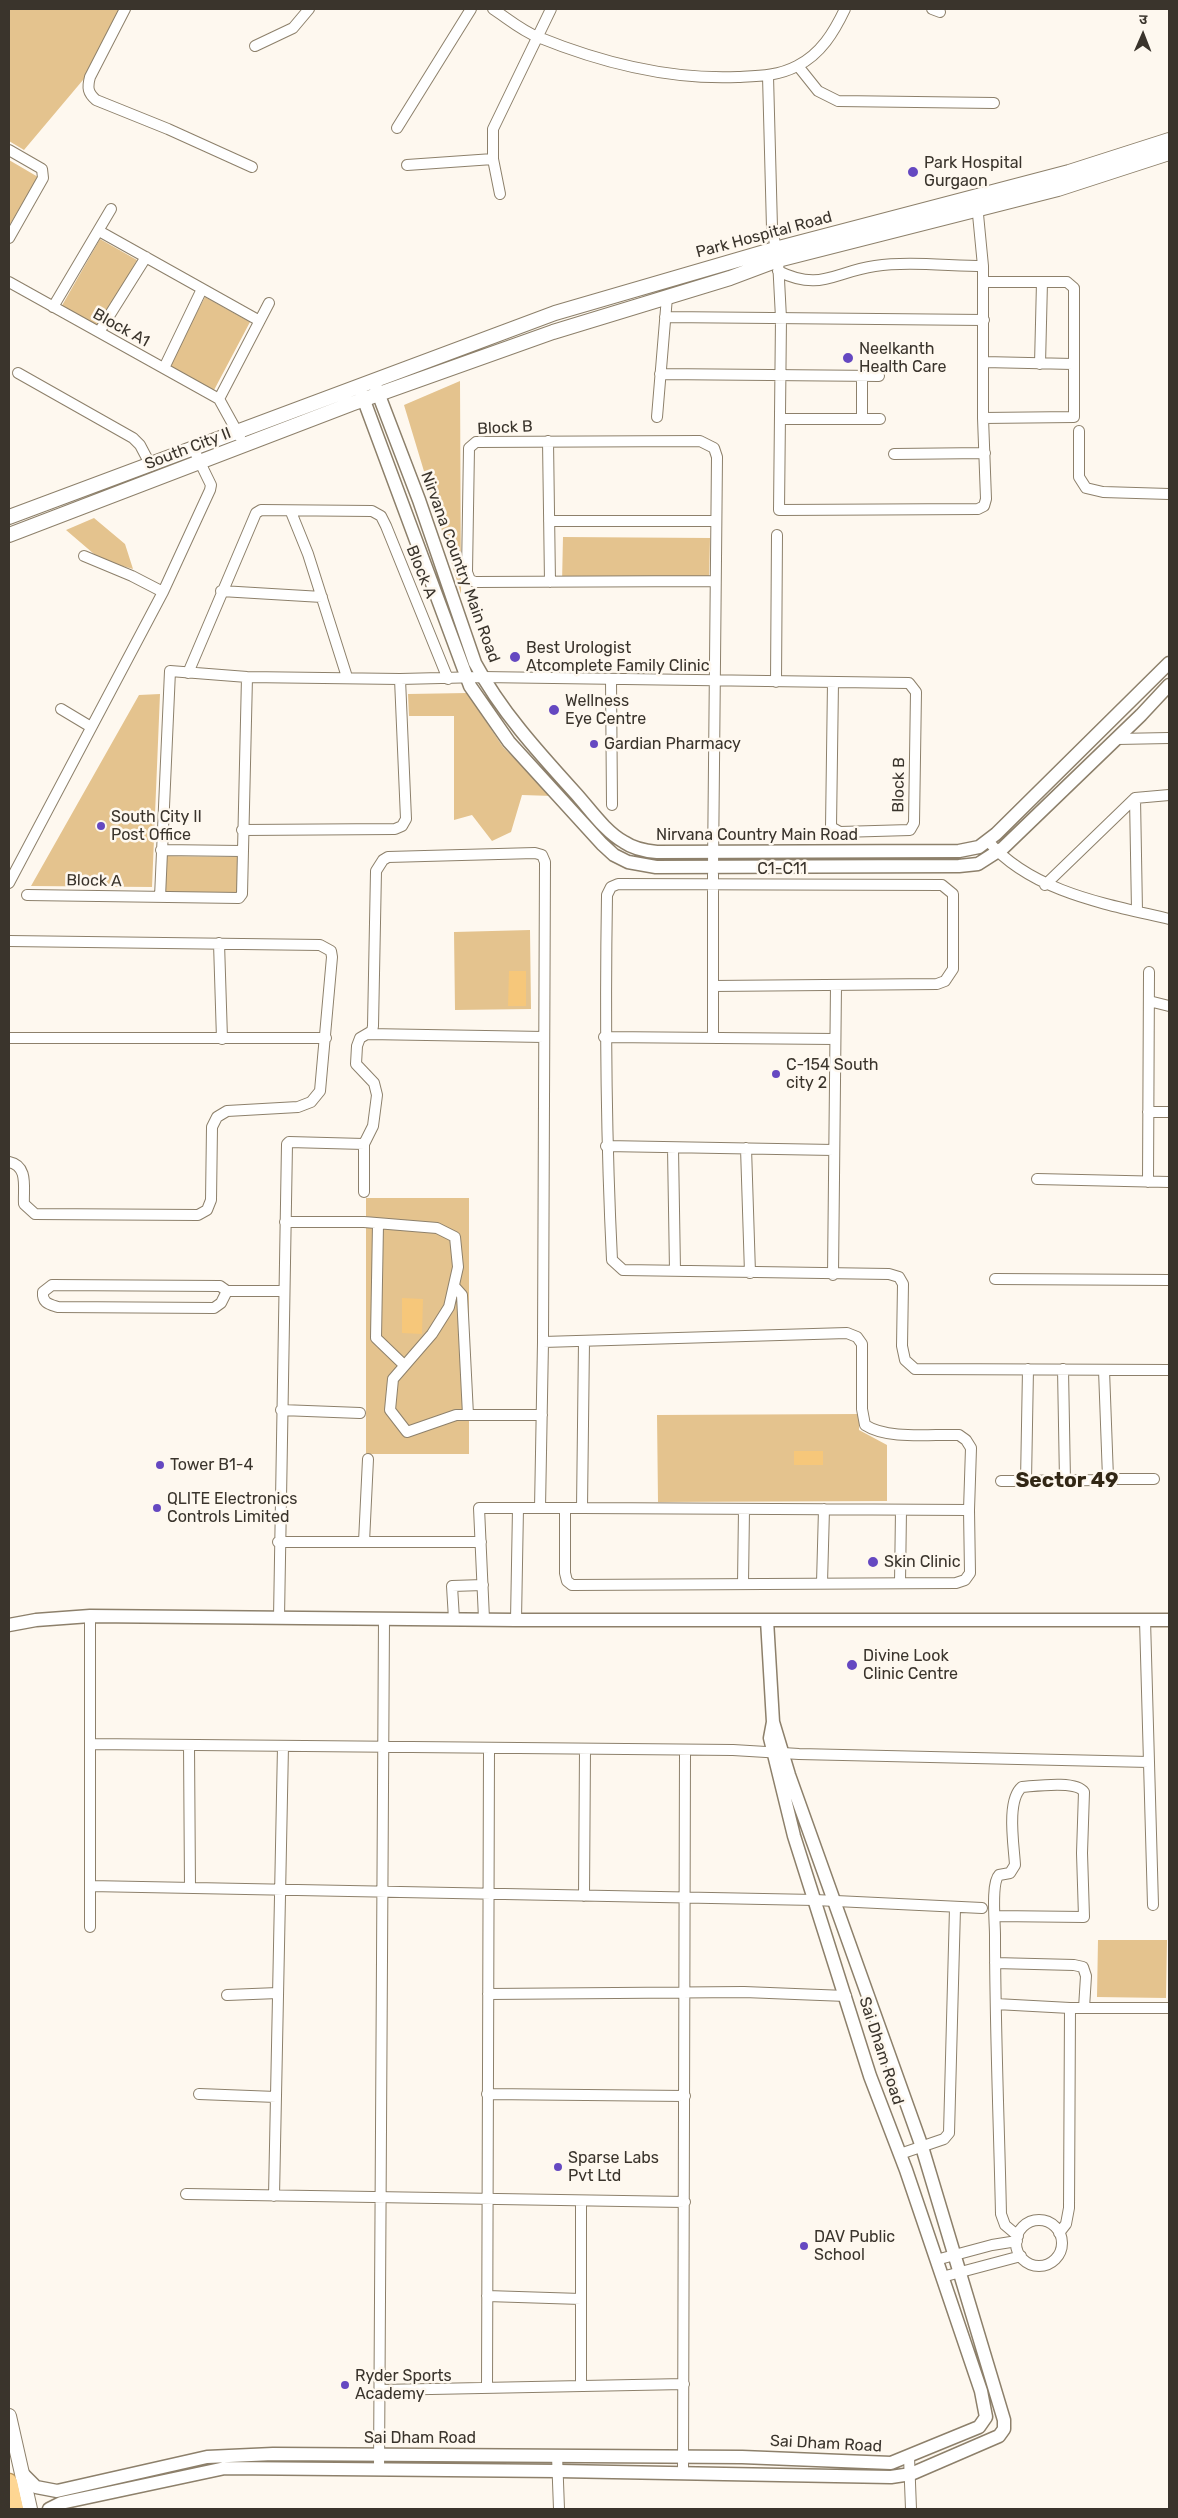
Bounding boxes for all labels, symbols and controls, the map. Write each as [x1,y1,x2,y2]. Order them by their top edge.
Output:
north arrow [1118,10,1168,60]
text: उ [1139,11,1148,28]
place label: Park Hospital Gurgaon [924,153,1022,191]
marker: Park Hospital Gurgaon [906,165,920,179]
street label: Park Hospital Road [694,208,834,262]
street label: Block A1 [89,305,153,351]
place label: Neelkanth Health Care [859,339,946,377]
marker: Neelkanth Health Care [841,351,855,365]
street label: Block B [477,417,533,439]
street label: South City II [142,424,234,474]
street label: Nirvana Country Main Road [416,469,504,665]
street label: Block A [402,543,440,601]
place label: Best Urologist Atcomplete Family Clinic [526,638,710,676]
marker: Best Urologist Atcomplete Family Clinic [508,650,522,664]
place label: Wellness Eye Centre [565,691,646,729]
marker: Wellness Eye Centre [547,703,561,717]
place label: Gardian Pharmacy [604,734,741,754]
marker: Gardian Pharmacy [588,738,600,750]
street label: Block B [889,757,909,813]
place label: South City II Post Office [111,807,202,845]
marker: South City II Post Office [95,820,107,832]
street label: Nirvana Country Main Road [656,825,858,845]
street label: C1-C11 [757,859,807,879]
street label: Block A [66,871,122,891]
place label: C-154 South city 2 [786,1055,879,1093]
marker: C-154 South city 2 [770,1068,782,1080]
place label: Tower B1-4 [170,1455,253,1475]
marker: Tower B1-4 [154,1459,166,1471]
district label: Sector 49 [1015,1468,1119,1494]
place label: QLITE Electronics Controls Limited [167,1489,297,1527]
marker: QLITE Electronics Controls Limited [151,1502,163,1514]
place label: Skin Clinic [884,1552,961,1572]
marker: Skin Clinic [866,1555,880,1569]
place label: Divine Look Clinic Centre [863,1646,958,1684]
marker: Divine Look Clinic Centre [845,1658,859,1672]
street label: Sai Dham Road [855,1995,907,2107]
place label: Sparse Labs Pvt Ltd [568,2148,659,2186]
marker: Sparse Labs Pvt Ltd [552,2161,564,2173]
place label: DAV Public School [814,2227,895,2265]
marker: DAV Public School [798,2240,810,2252]
place label: Ryder Sports Academy [355,2366,452,2404]
marker: Ryder Sports Academy [339,2379,351,2391]
street label: Sai Dham Road [364,2428,476,2448]
street label: Sai Dham Road [769,2431,883,2457]

